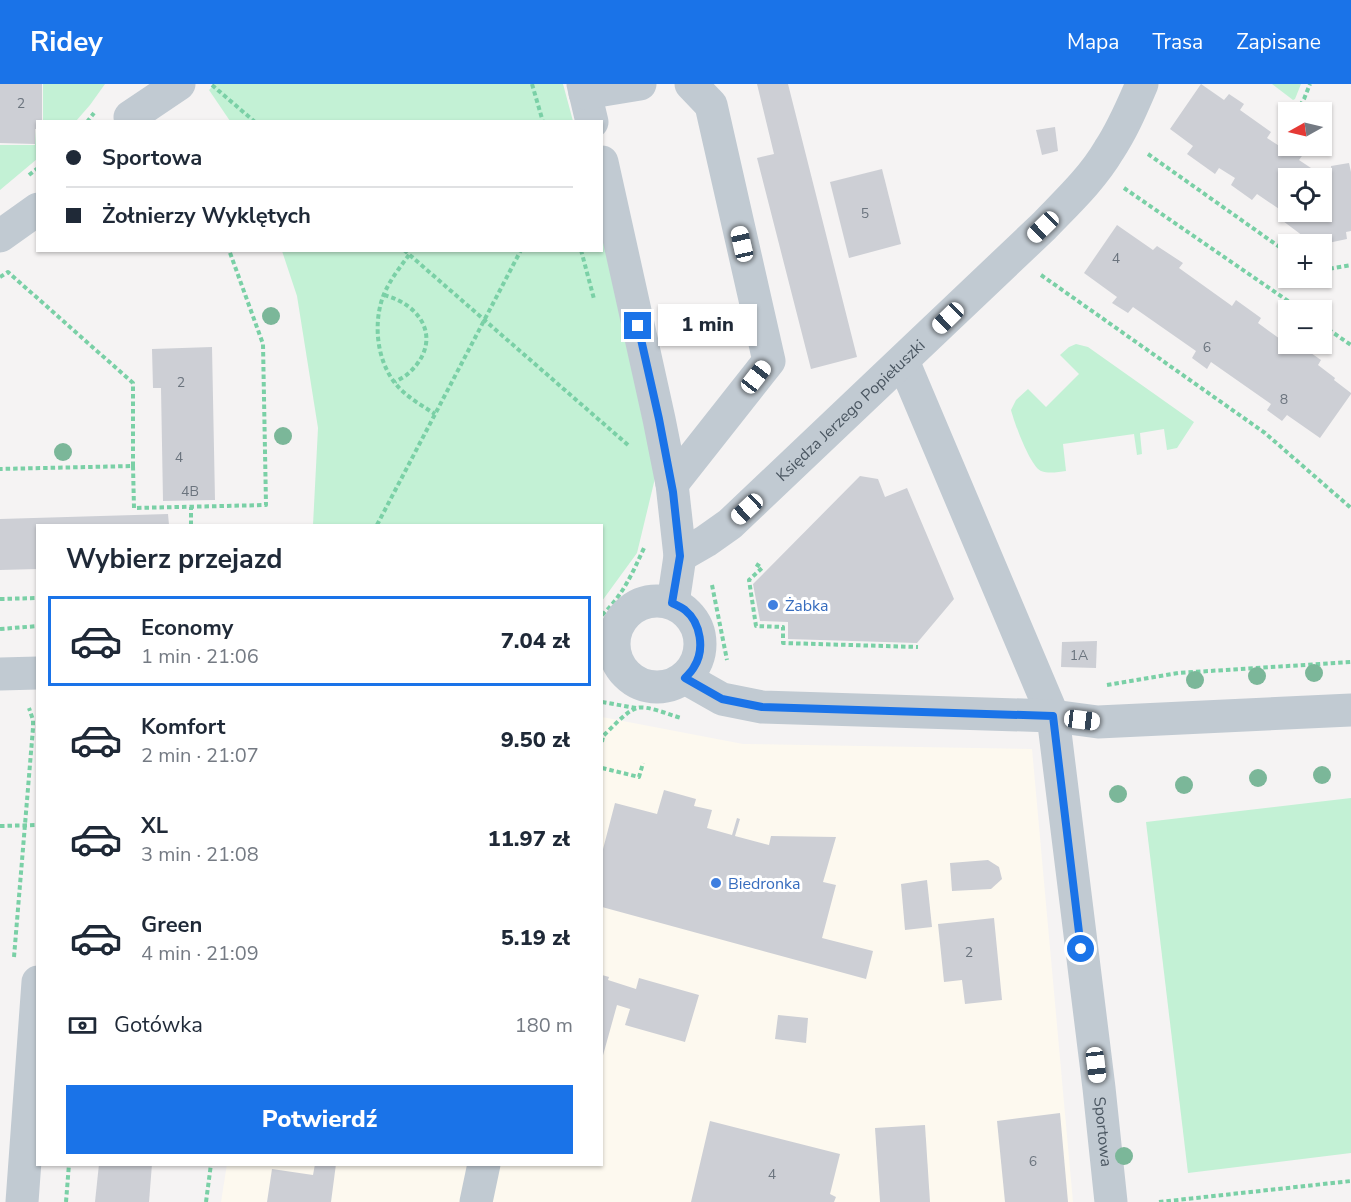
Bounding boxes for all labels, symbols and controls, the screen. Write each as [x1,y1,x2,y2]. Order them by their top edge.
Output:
text: Ridey [30,23,103,61]
text: Mapa [1067,28,1119,56]
text: Trasa [1152,28,1203,56]
text: Zapisane [1236,28,1321,56]
house number: 2 [17,94,25,113]
north arrow [1278,102,1332,156]
map controls [1278,102,1332,354]
text: Sportowa [102,143,202,173]
button: locate [1278,168,1332,222]
text: Żołnierzy Wyklętych [102,201,311,231]
house number: 5 [861,204,869,223]
car [1024,208,1062,246]
car [729,224,755,264]
button: + [1278,234,1332,288]
house number: 4 [1112,249,1120,268]
car [929,299,967,337]
button: − [1278,300,1332,354]
callout: 1 min [659,305,758,347]
text: 1 min [681,311,734,338]
route end [624,312,651,339]
street label: Księdza Jerzego Popiełuszki [772,335,930,487]
house number: 6 [1203,338,1211,357]
car [738,357,774,397]
house number: 2 [177,373,185,392]
house number: 8 [1280,390,1288,409]
house number: 4 [175,448,183,467]
house number: 4B [181,482,199,501]
car [728,490,766,528]
text: Wybierz przejazd [66,541,283,578]
place label: Żabka [785,595,828,617]
marker: Żabka [766,598,780,612]
text: Economy [141,613,233,643]
icon: car [69,614,123,668]
text: 7.04 zł [501,626,570,656]
text: 1 min · 21:06 [141,643,259,670]
house number: 1A [1070,646,1088,665]
car [1063,709,1101,731]
text: Komfort [141,712,225,742]
icon: car [69,713,123,767]
text: 9.50 zł [501,725,570,755]
text: 2 min · 21:07 [141,742,259,769]
text: XL [141,811,168,841]
icon: car [69,812,123,866]
text: 11.97 zł [487,824,570,854]
text: 3 min · 21:08 [141,841,259,868]
place label: Biedronka [728,873,800,895]
marker: Biedronka [709,876,723,890]
text: Green [141,910,202,940]
icon: car [69,911,123,965]
text: 5.19 zł [501,923,570,953]
route start [1067,935,1094,962]
text: 4 min · 21:09 [141,940,259,967]
house number: 2 [965,943,973,962]
icon: cash [66,1009,99,1042]
text: Gotówka [114,1010,203,1040]
text: 180 m [515,1012,573,1039]
car [1085,1046,1107,1084]
button: Potwierdź [66,1085,573,1154]
street label: Sportowa [1088,1096,1117,1168]
house number: 6 [1029,1152,1037,1171]
house number: 4 [768,1165,776,1184]

